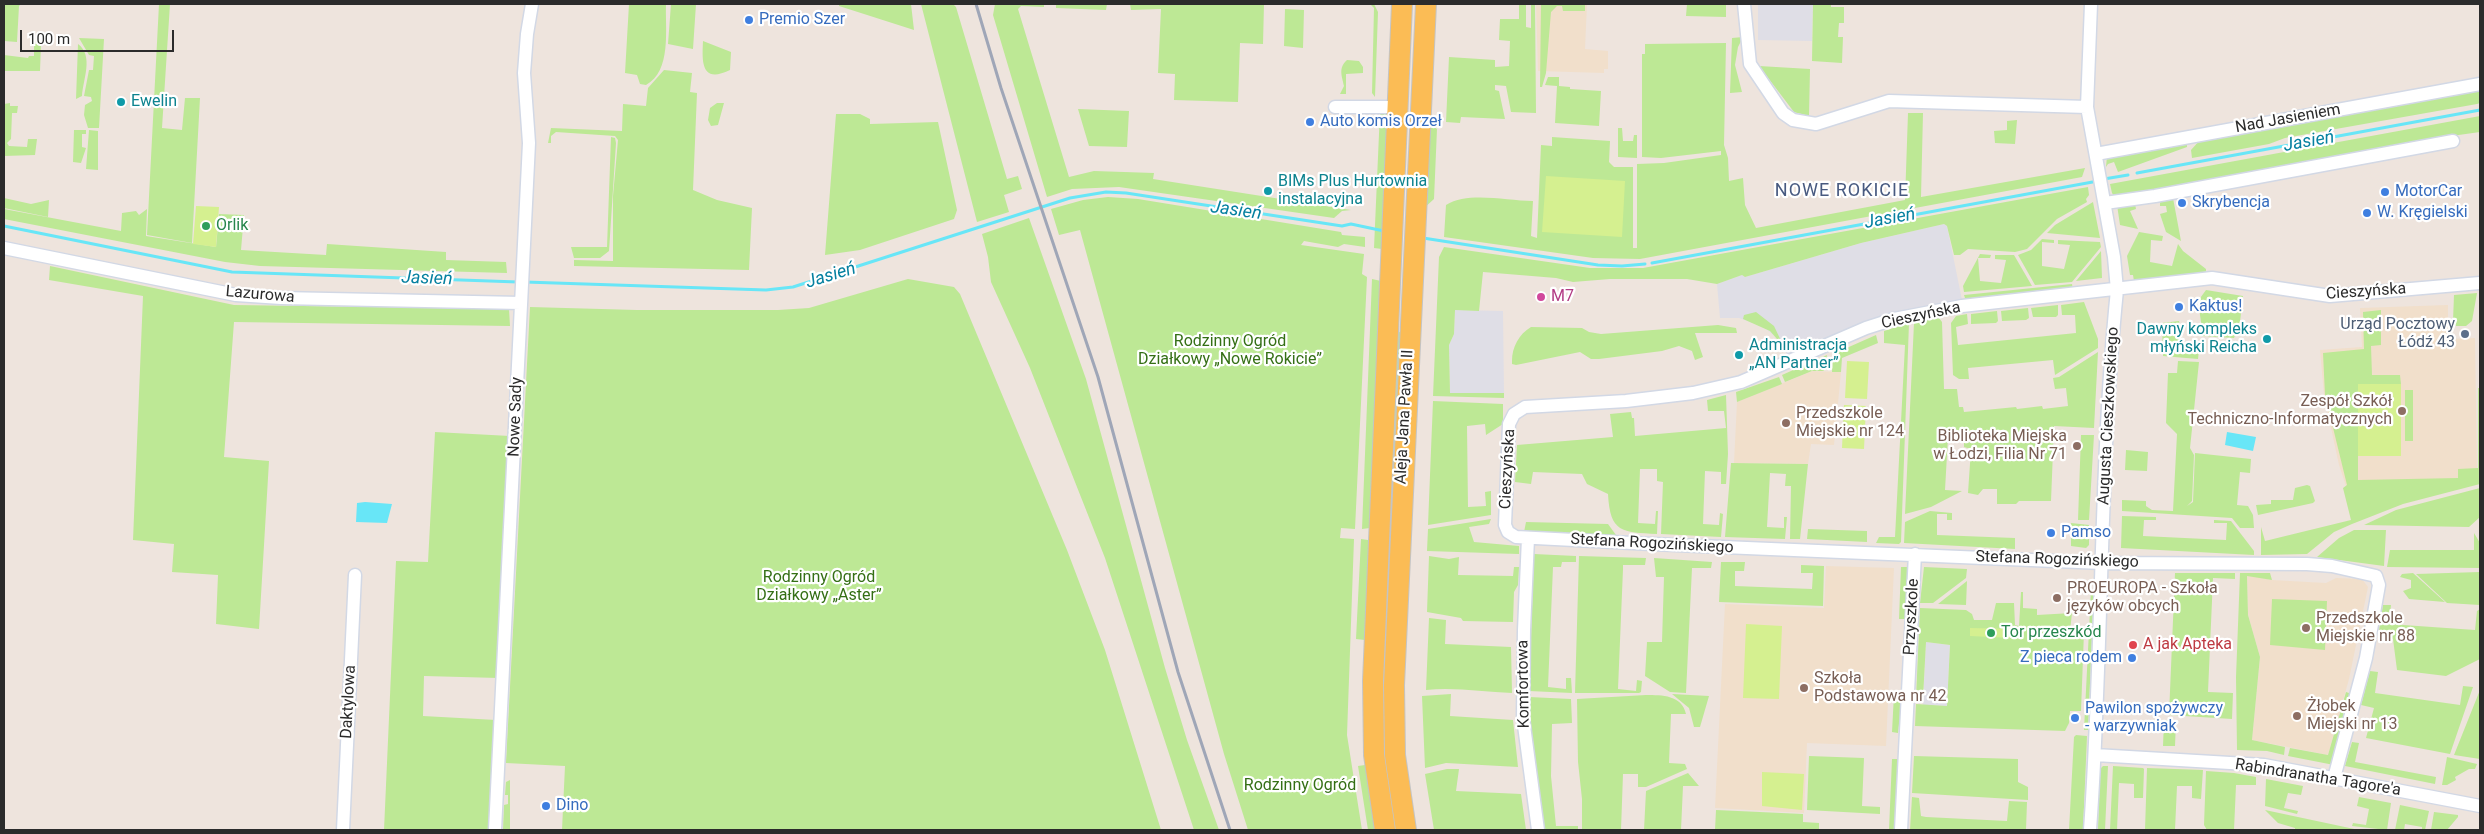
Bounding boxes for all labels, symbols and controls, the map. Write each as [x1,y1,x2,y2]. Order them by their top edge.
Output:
place label: Premio Szer [759,10,845,30]
marker: Premio Szer [743,14,755,26]
scale bar [22,20,176,52]
text: 100 m [28,30,70,48]
place label: Ewelin [131,92,177,112]
marker: Ewelin [115,96,127,108]
street label: Nad Jasieniem [2234,100,2342,138]
place label: Auto komis Orzeł [1320,112,1442,132]
marker: Auto komis Orzeł [1304,116,1316,128]
water label: Jasień [2282,127,2336,157]
place label: BIMs Plus Hurtownia instalacyjna [1278,172,1427,210]
district label: NOWE ROKICIE [1773,180,1911,202]
place label: MotorCar [2395,182,2462,202]
marker: BIMs Plus Hurtownia instalacyjna [1262,185,1274,197]
marker: MotorCar [2379,186,2391,198]
place label: Skrybencja [2192,193,2270,213]
water label: Jasień [1209,197,1263,225]
marker: Skrybencja [2176,197,2188,209]
place label: W. Kręgielski [2377,203,2468,223]
water label: Jasień [1863,204,1917,234]
marker: W. Kręgielski [2361,207,2373,219]
place label: Orlik [216,216,248,236]
marker: Orlik [200,220,212,232]
water label: Jasień [803,258,859,294]
water label: Jasień [401,267,453,291]
street label: Cieszyńska [2325,280,2407,304]
street label: Lazurowa [225,282,295,308]
place label: M7 [1551,287,1574,307]
marker: M7 [1535,291,1547,303]
place label: Kaktus! [2189,297,2242,317]
street label: Cieszyńska [1880,298,1962,334]
marker: Kaktus! [2173,301,2185,313]
place label: Urząd Pocztowy Łódź 43 [2340,315,2455,353]
place label: Dawny kompleks młyński Reicha [2136,320,2257,358]
street label: Augusta Cieszkowskiego [2095,327,2123,505]
marker: Urząd Pocztowy Łódź 43 [2459,328,2471,340]
park label: Rodzinny Ogród Działkowy „Nowe Rokicie” [1138,332,1322,370]
marker: Dawny kompleks młyński Reicha [2261,333,2273,345]
place label: Administracja „AN Partner” [1749,336,1847,374]
street label: Aleja Jana Pawła II [1392,349,1418,485]
marker: Administracja „AN Partner” [1733,349,1745,361]
street label: Nowe Sady [505,377,527,457]
place label: Zespół Szkół Techniczno-Informatycznych [2188,392,2392,430]
place label: Przedszkole Miejskie nr 124 [1796,404,1904,442]
marker: Zespół Szkół Techniczno-Informatycznych [2396,405,2408,417]
marker: Przedszkole Miejskie nr 124 [1780,417,1792,429]
place label: Biblioteka Miejska w Łodzi, Filia Nr 71 [1933,427,2067,465]
street label: Cieszyńska [1496,428,1520,510]
marker: Biblioteka Miejska w Łodzi, Filia Nr 71 [2071,440,2083,452]
place label: Pamso [2061,523,2111,543]
marker: Pamso [2045,527,2057,539]
street label: Stefana Rogozińskiego [1570,530,1734,558]
street label: Stefana Rogozińskiego [1975,548,2139,572]
park label: Rodzinny Ogród Działkowy „Aster” [756,568,882,606]
street label: Przyszkole [1900,578,1924,656]
place label: PROEUROPA - Szkoła języków obcych [2067,579,2218,617]
marker: PROEUROPA - Szkoła języków obcych [2051,592,2063,604]
place label: Przedszkole Miejskie nr 88 [2316,609,2415,647]
marker: Przedszkole Miejskie nr 88 [2300,622,2312,634]
place label: Tor przeszkód [2001,623,2101,643]
marker: Tor przeszkód [1985,627,1997,639]
place label: A jak Apteka [2143,635,2232,655]
marker: A jak Apteka [2127,639,2139,651]
street label: Komfortowa [1514,640,1534,728]
place label: Z pieca rodem [2020,648,2122,668]
marker: Z pieca rodem [2126,652,2138,664]
street label: Daktylowa [337,665,361,739]
place label: Szkoła Podstawowa nr 42 [1814,669,1946,707]
marker: Szkoła Podstawowa nr 42 [1798,682,1810,694]
place label: Żłobek Miejski nr 13 [2307,697,2398,735]
place label: Pawilon spożywczy - warzywniak [2085,699,2223,737]
marker: Żłobek Miejski nr 13 [2291,710,2303,722]
marker: Pawilon spożywczy - warzywniak [2069,712,2081,724]
street label: Rabindranatha Tagore'a [2234,755,2402,801]
park label: Rodzinny Ogród [1244,776,1356,796]
place label: Dino [556,796,588,816]
marker: Dino [540,800,552,812]

